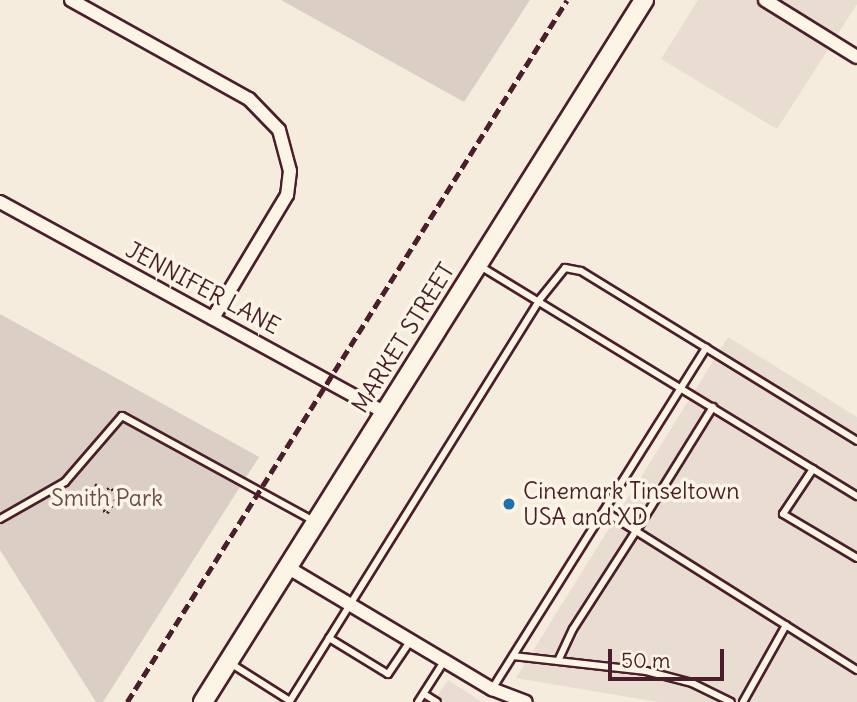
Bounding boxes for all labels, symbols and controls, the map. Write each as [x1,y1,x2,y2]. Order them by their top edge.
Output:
street label: JENNIFER LANE [121,236,285,340]
street label: MARKET STREET [346,258,460,418]
place label: Cinemark Tinseltown USA and XD [523,477,739,531]
park label: Smith Park [51,484,163,512]
marker: Cinemark Tinseltown USA and XD [501,496,517,512]
scale bar [612,636,728,680]
text: 50 m [621,647,670,674]

